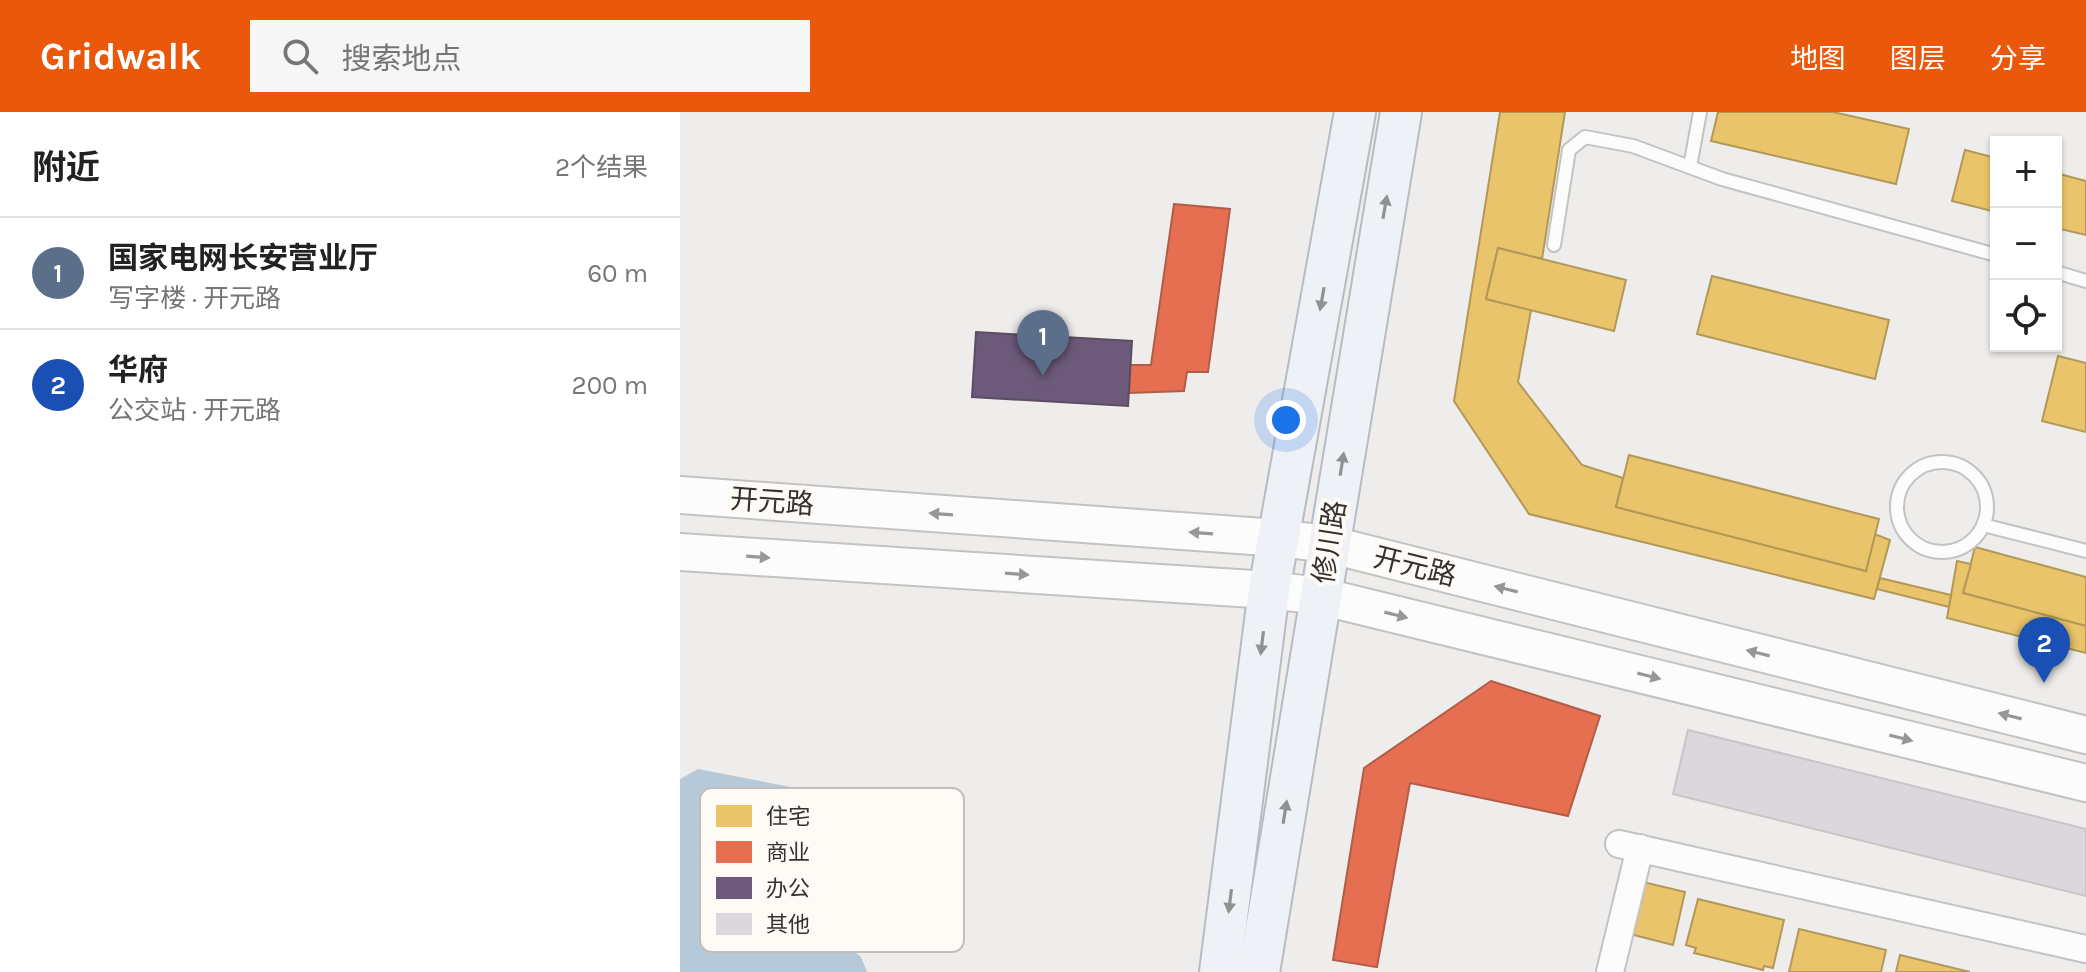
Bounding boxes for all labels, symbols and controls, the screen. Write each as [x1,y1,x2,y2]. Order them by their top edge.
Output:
search box [250,20,810,92]
text: Gridwalk [40,34,202,79]
icon: search [278,34,322,78]
text: 搜索地点 [342,41,462,77]
text: 地图 [1790,42,1846,75]
text: 图层 [1890,42,1946,75]
text: 分享 [1990,42,2046,75]
map controls [1990,136,2062,352]
button: + [1990,136,2062,208]
text: 附近 [32,148,100,188]
text: 2个结果 [555,152,648,183]
one-way arrow [1379,195,1392,220]
button: − [1990,208,2062,280]
text: 国家电网长安营业厅 [108,240,378,276]
text: 1 [53,258,63,289]
text: 60 m [587,258,648,289]
button: locate [1990,280,2062,352]
text: 写字楼 · 开元路 [108,283,281,314]
one-way arrow [1315,287,1327,312]
pin: 1 [1017,310,1069,376]
text: 华府 [108,352,168,388]
text: 2 [50,370,66,401]
text: 200 m [572,370,648,401]
text: 公交站 · 开元路 [108,395,281,426]
your location [1266,400,1306,440]
one-way arrow [1336,451,1349,476]
street label: 开元路 [729,482,815,521]
street label: 修川路 [1307,498,1352,586]
one-way arrow [928,507,953,520]
one-way arrow [1188,526,1213,539]
street label: 开元路 [1370,540,1460,593]
one-way arrow [746,551,771,564]
one-way arrow [1005,568,1030,581]
one-way arrow [1493,583,1518,595]
one-way arrow [1384,609,1409,621]
pin: 2 [2018,617,2070,683]
one-way arrow [1256,631,1269,656]
one-way arrow [1746,646,1771,658]
one-way arrow [1636,671,1661,683]
one-way arrow [1998,710,2023,722]
one-way arrow [1889,732,1914,745]
legend [700,788,964,952]
one-way arrow [1280,799,1292,824]
text: 住宅 [766,804,810,830]
text: 商业 [766,840,810,866]
text: 办公 [766,876,810,902]
one-way arrow [1223,889,1236,914]
text: 其他 [766,912,810,938]

